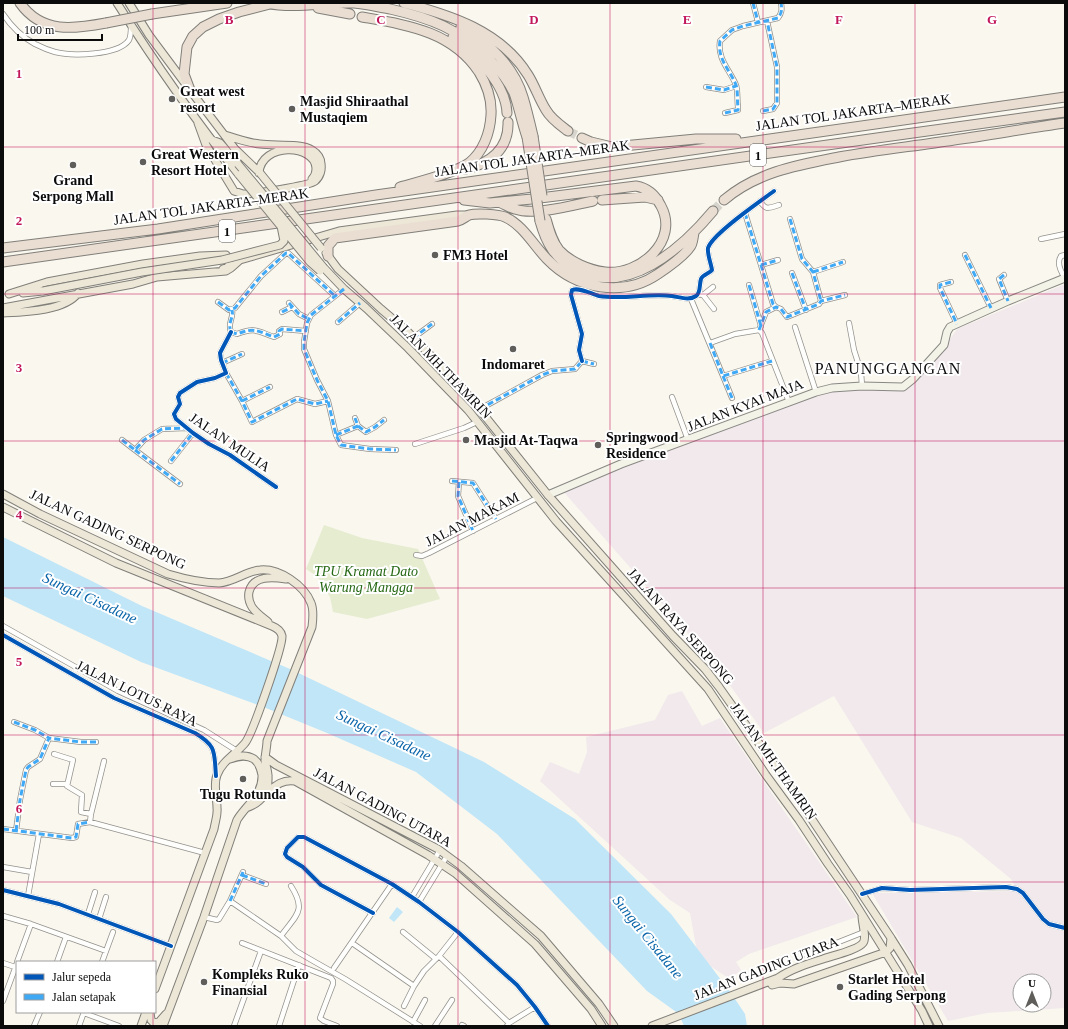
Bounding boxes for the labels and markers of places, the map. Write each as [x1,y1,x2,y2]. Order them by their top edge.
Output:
place label: Great west resort [180,84,245,115]
marker: Great west resort [167,94,177,104]
place label: Masjid Shiraathal Mustaqiem [300,94,409,125]
marker: Masjid Shiraathal Mustaqiem [287,104,297,114]
place label: Great Western Resort Hotel [151,147,239,178]
marker: Great Western Resort Hotel [138,157,148,167]
marker: Grand Serpong Mall [68,160,78,170]
place label: Grand Serpong Mall [32,173,114,204]
place label: FM3 Hotel [443,248,508,263]
marker: FM3 Hotel [430,250,440,260]
marker: Indomaret [508,344,518,354]
place label: Indomaret [481,357,545,372]
place label: Springwood Residence [606,430,679,461]
place label: Masjid At-Taqwa [474,433,578,448]
marker: Masjid At-Taqwa [461,435,471,445]
marker: Springwood Residence [593,440,603,450]
marker: Tugu Rotunda [238,774,248,784]
place label: Tugu Rotunda [200,787,286,802]
place label: Kompleks Ruko Finansial [212,967,309,998]
place label: Starlet Hotel Gading Serpong [848,972,946,1003]
marker: Kompleks Ruko Finansial [199,977,209,987]
marker: Starlet Hotel Gading Serpong [835,982,845,992]

